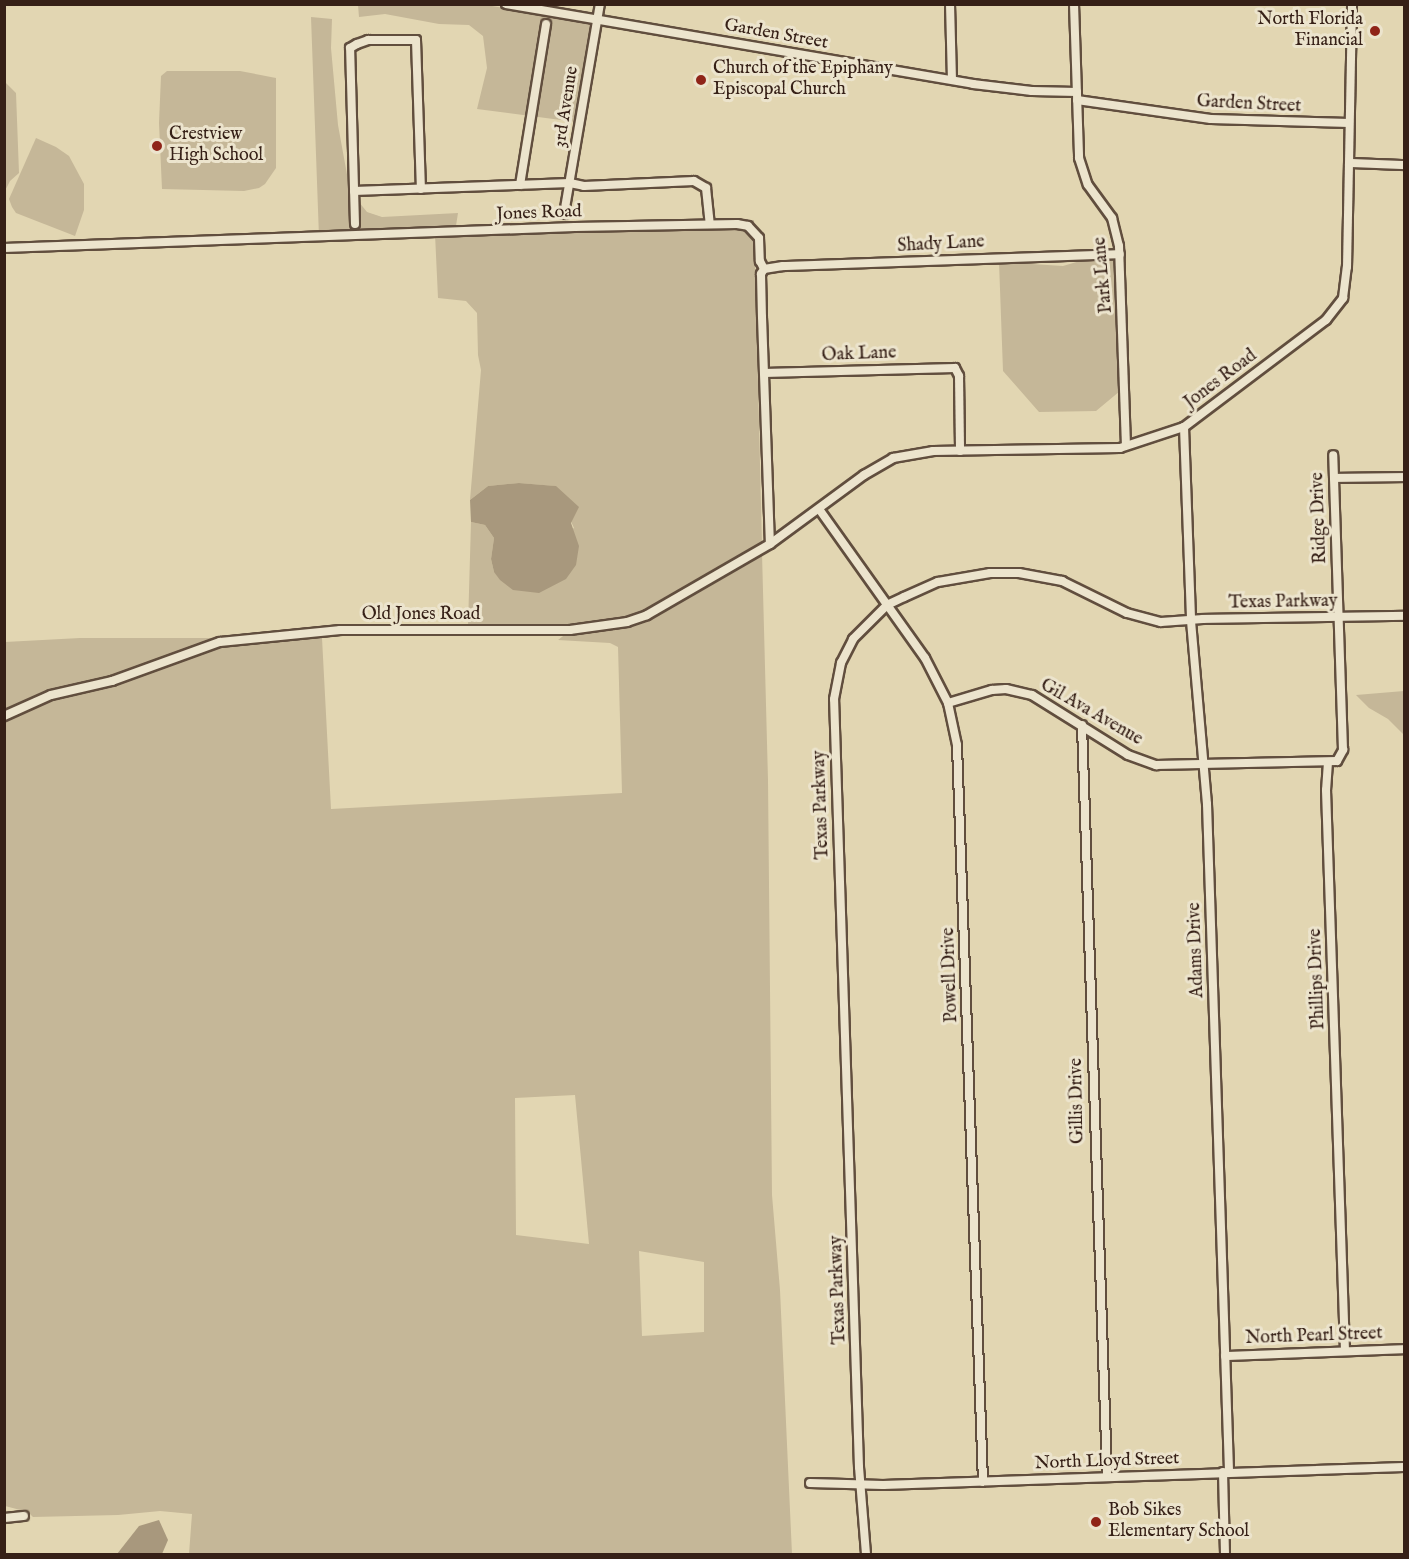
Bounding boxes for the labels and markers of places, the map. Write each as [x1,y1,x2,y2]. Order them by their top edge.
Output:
place label: North Florida Financial [1257,10,1363,52]
marker: North Florida Financial [1368,24,1382,38]
place label: Church of the Epiphany Episcopal Church [713,59,893,101]
marker: Church of the Epiphany Episcopal Church [694,73,708,87]
place label: Crestview High School [169,125,263,168]
marker: Crestview High School [150,139,164,153]
place label: Bob Sikes Elementary School [1108,1501,1249,1544]
marker: Bob Sikes Elementary School [1089,1515,1103,1529]

